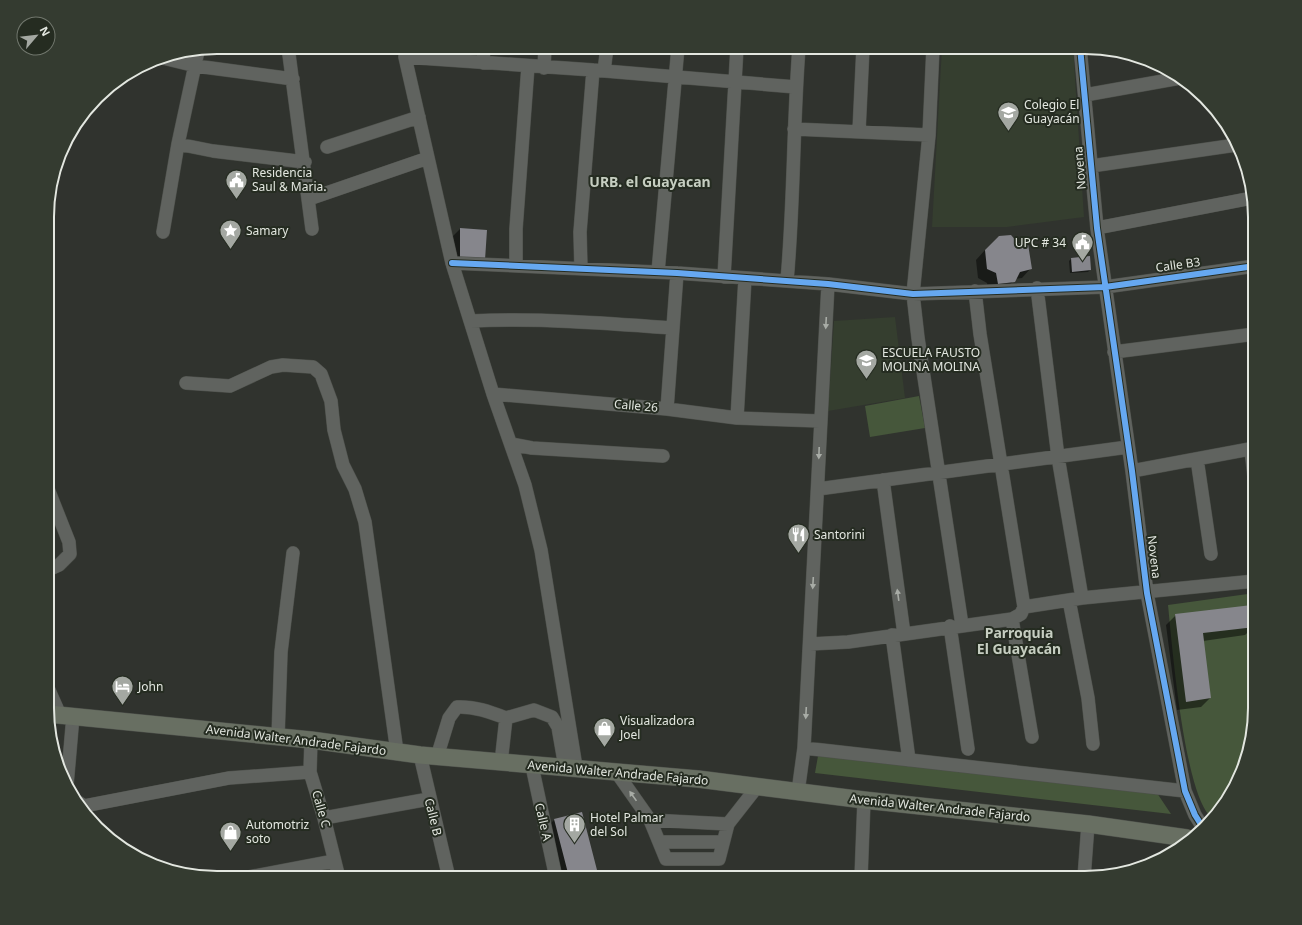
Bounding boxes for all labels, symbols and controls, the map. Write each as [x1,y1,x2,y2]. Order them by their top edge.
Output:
north arrow [16,16,56,56]
text: N [37,24,54,39]
place label: Colegio El Guayacán [1024,96,1080,127]
school or university icon: Colegio El Guayacán [995,99,1021,132]
street label: Novena [1069,146,1090,190]
place label: Residencia Saul & Maria. [252,164,326,195]
public building icon: Residencia Saul & Maria. [223,167,249,200]
district label: URB. el Guayacan [589,172,711,191]
place icon: Samary [218,218,244,251]
place label: Samary [246,222,289,239]
public building icon: UPC # 34 [1069,230,1095,263]
place label: UPC # 34 [1015,234,1066,251]
street label: Calle B3 [1154,253,1202,276]
one-way arrow [822,317,829,329]
place label: ESCUELA FAUSTO MOLINA MOLINA [882,344,980,375]
school or university icon: ESCUELA FAUSTO MOLINA MOLINA [853,347,879,380]
street label: Calle 26 [613,395,659,416]
one-way arrow [816,447,822,460]
restaurant icon: Santorini [785,522,811,555]
place label: Santorini [814,526,865,543]
street label: Novena [1143,534,1166,579]
one-way arrow [810,577,816,590]
one-way arrow [895,589,902,601]
district label: Parroquia El Guayacán [977,623,1061,658]
hotel icon: John [109,674,135,707]
place label: John [137,678,163,695]
one-way arrow [803,707,810,719]
place label: Visualizadora Joel [619,712,695,743]
shop icon: Visualizadora Joel [591,715,617,748]
street label: Avenida Walter Andrade Fajardo [205,720,387,759]
street label: Avenida Walter Andrade Fajardo [527,756,709,789]
street label: Calle C [308,788,335,830]
street label: Avenida Walter Andrade Fajardo [849,790,1031,825]
one-way arrow [629,791,637,802]
street label: Calle B [421,796,446,838]
street label: Calle A [531,801,556,843]
place label: Hotel Palmar del Sol [590,809,664,840]
building icon: Hotel Palmar del Sol [562,812,588,845]
place label: Automotriz soto [246,816,310,847]
shop icon: Automotriz soto [217,819,243,852]

